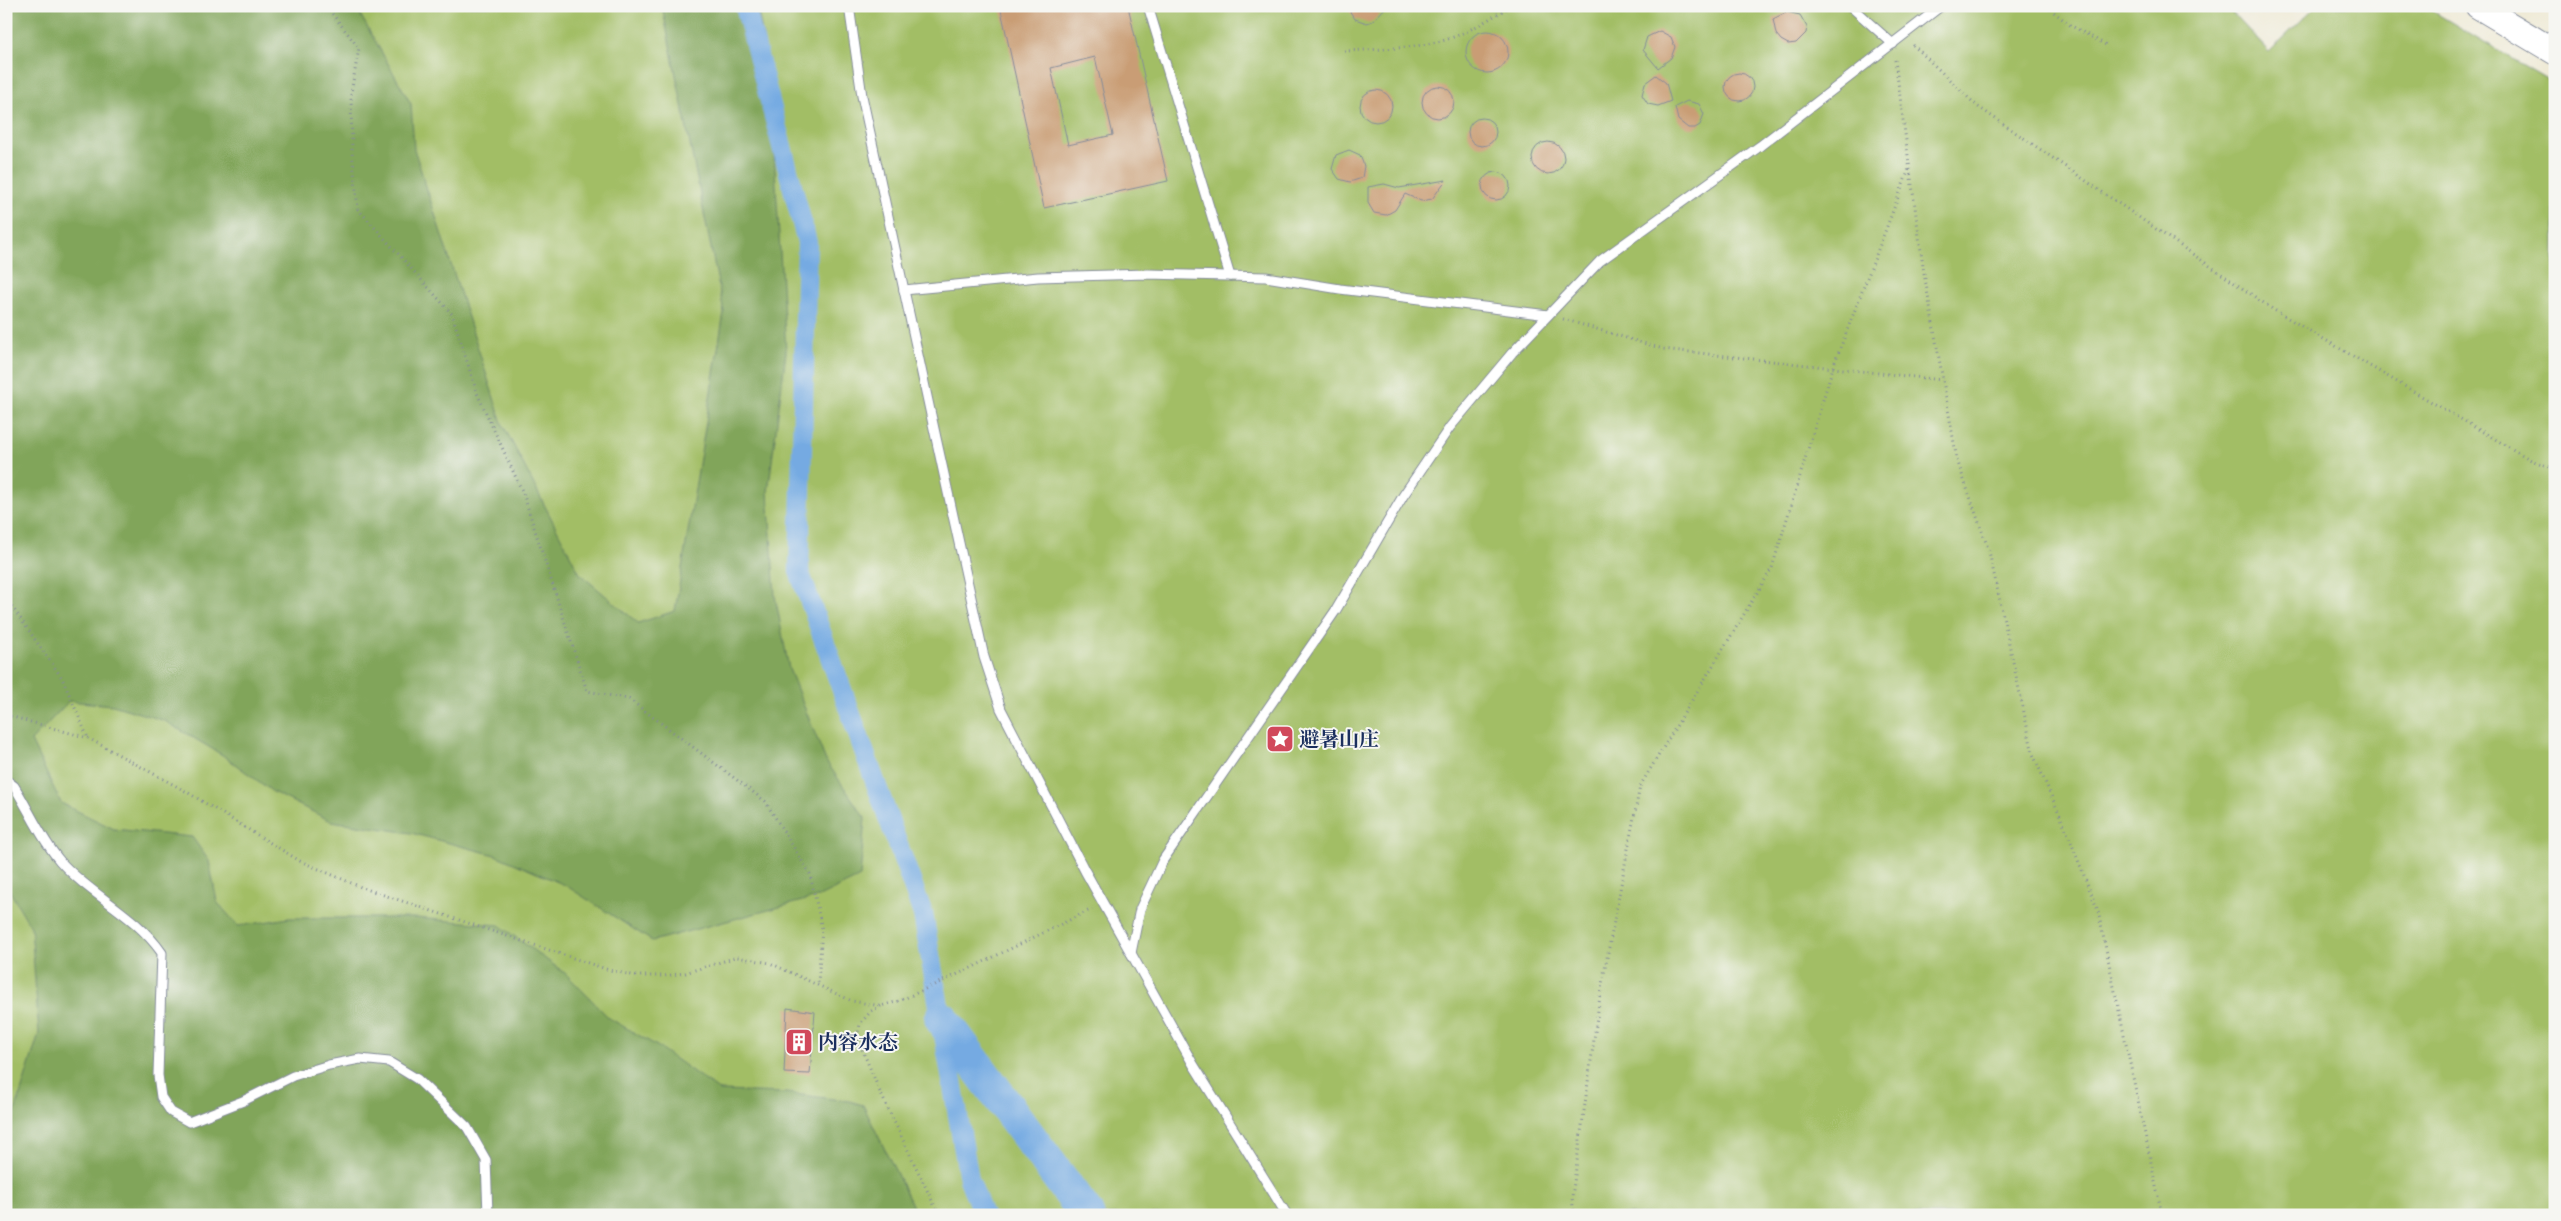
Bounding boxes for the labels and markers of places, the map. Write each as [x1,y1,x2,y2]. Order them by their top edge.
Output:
place icon: 避暑山庄 [1265,724,1295,754]
place label: 避暑山庄 [1299,724,1379,753]
building icon: 内容水态 [784,1027,814,1057]
place label: 内容水态 [818,1027,898,1056]

